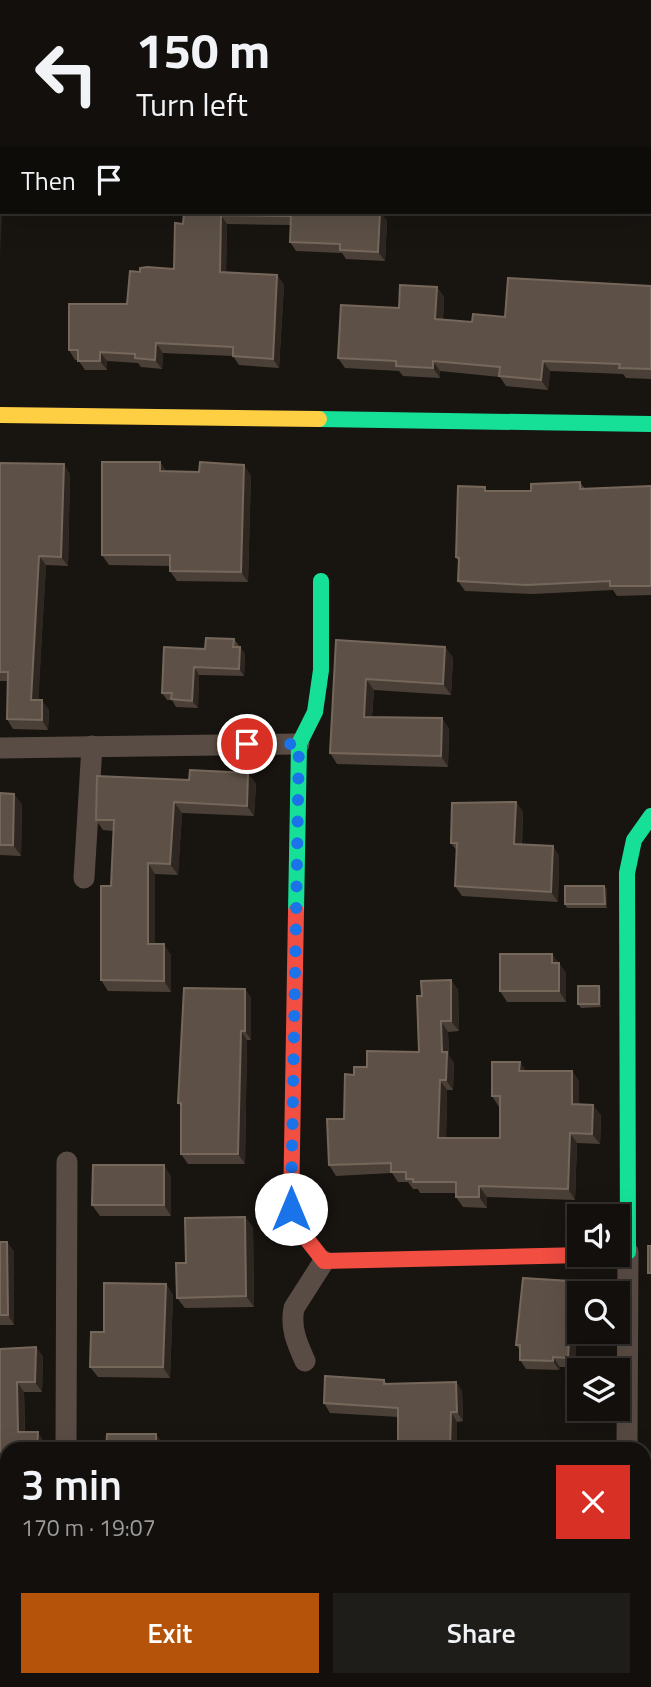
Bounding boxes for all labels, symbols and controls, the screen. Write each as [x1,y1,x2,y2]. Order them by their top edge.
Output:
text: 150 m [136,12,270,87]
icon: left [21,28,112,119]
text: Turn left [136,80,248,128]
text: Then [21,161,76,200]
icon: arrive [90,161,128,199]
pin [217,714,277,774]
icon: arrive [228,725,266,763]
position arrow [254,1172,328,1246]
map controls [567,1204,630,1421]
button: sound [567,1204,630,1267]
button: search [567,1281,630,1344]
button: layers [567,1358,630,1421]
text: 3 min [21,1452,122,1516]
button: close [556,1465,630,1539]
text: 170 m · 19:07 [21,1510,156,1545]
button: Exit [21,1593,319,1673]
button: Share [333,1593,630,1673]

